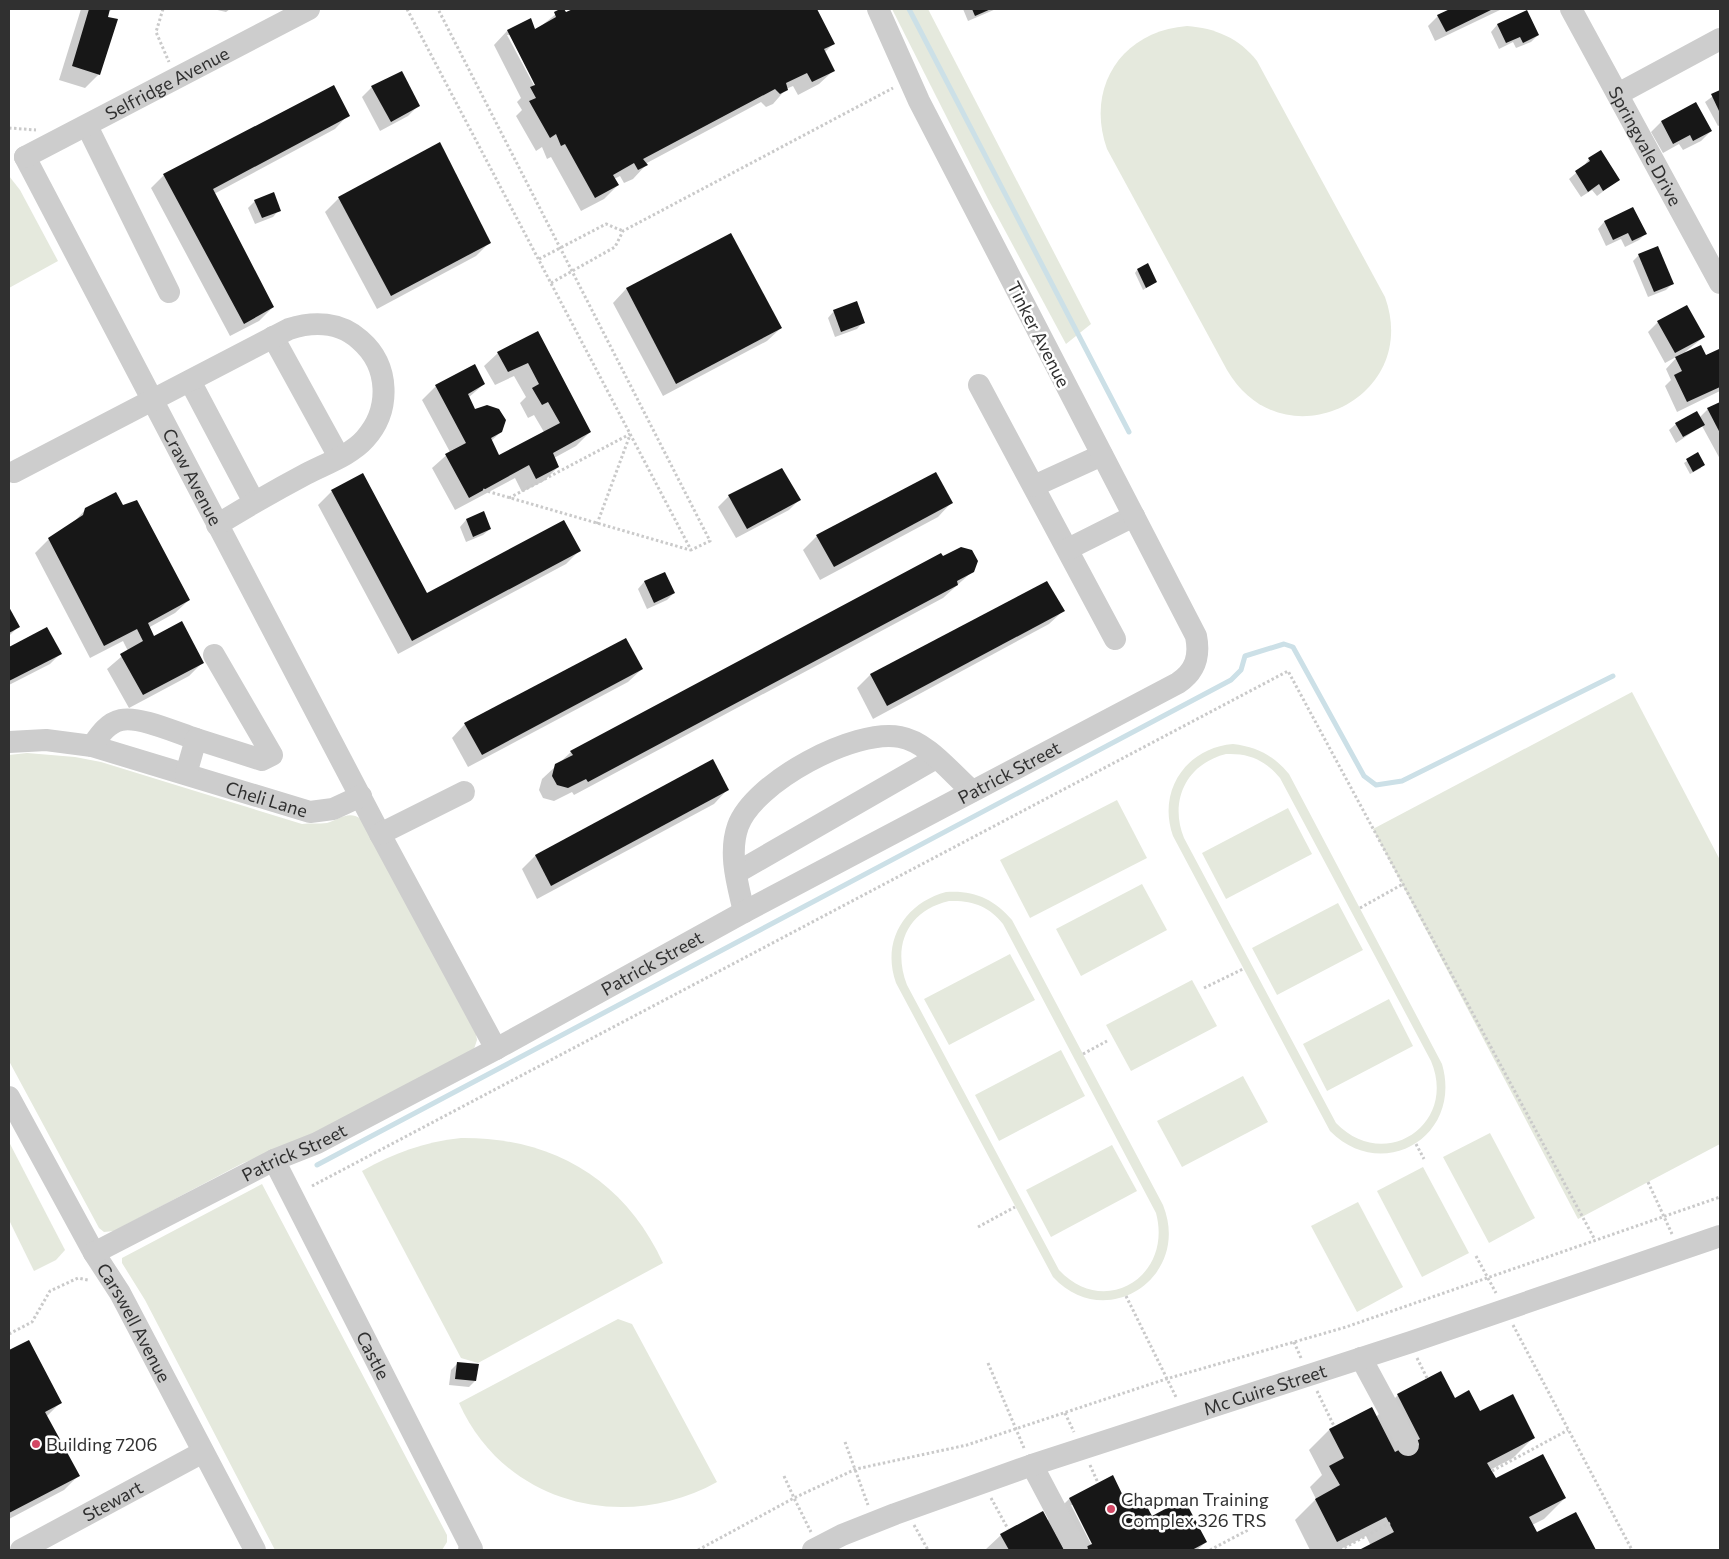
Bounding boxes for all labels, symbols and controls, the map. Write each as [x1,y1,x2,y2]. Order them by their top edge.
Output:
street label: Selfridge Avenue [101,42,233,124]
street label: Springvale Drive [1604,83,1687,210]
street label: Tinker Avenue [1003,277,1075,391]
street label: Craw Avenue [158,424,227,529]
street label: Patrick Street [954,736,1064,808]
street label: Cheli Lane [223,776,310,822]
street label: Patrick Street [597,926,707,1000]
street label: Patrick Street [238,1119,350,1186]
street label: Carswell Avenue [92,1259,176,1386]
street label: Castle [352,1327,395,1383]
street label: Mc Guire Street [1201,1359,1329,1420]
place label: Building 7206 [46,1433,158,1455]
marker: Building 7206 [30,1438,42,1450]
street label: Stewart [79,1476,146,1526]
place label: Chapman Training Complex 326 TRS [1121,1488,1269,1531]
marker: Chapman Training Complex 326 TRS [1105,1503,1117,1515]

